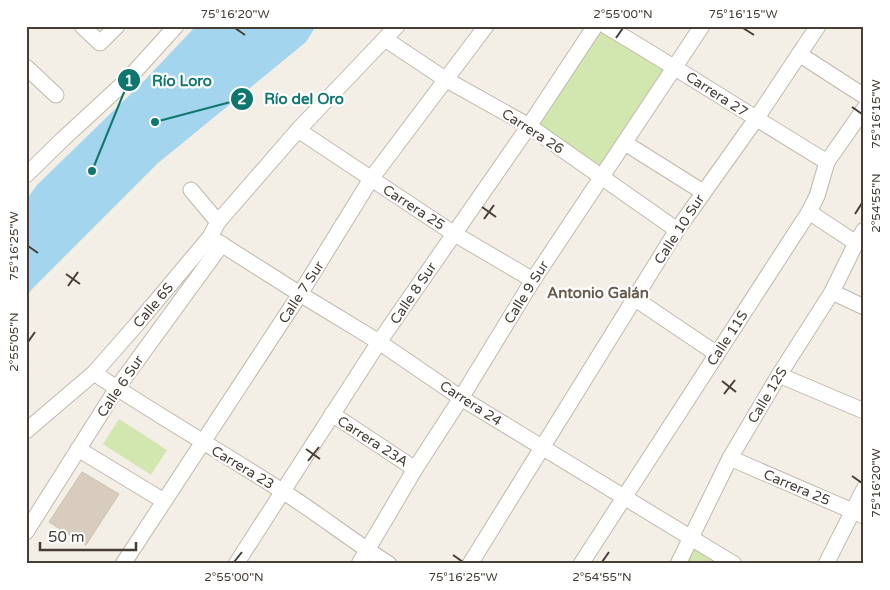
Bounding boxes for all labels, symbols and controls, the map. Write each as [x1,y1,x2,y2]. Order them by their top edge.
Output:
text: 75°16'20"W [200,7,270,21]
text: 2°55'00"N [593,7,653,21]
text: 75°16'15"W [708,7,778,21]
callout: Río Loro [117,65,222,95]
street label: Carrera 27 [683,68,751,121]
text: 1 [124,72,134,90]
text: Río Loro [152,72,212,90]
text: 75°16'15"W [869,79,883,149]
callout: Río del Oro [229,84,354,114]
text: 2 [237,90,247,108]
text: Río del Oro [264,90,344,108]
street label: Carrera 26 [499,105,567,158]
text: 2°54'55"N [869,173,883,233]
street label: Carrera 25 [380,181,448,234]
street label: Calle 10 Sur [651,191,709,267]
text: 75°16'25"W [7,211,21,281]
street label: Calle 7 Sur [275,257,328,327]
street label: Calle 9 Sur [500,257,553,327]
street label: Calle 8 Sur [387,259,441,327]
street label: Calle 6S [130,279,177,331]
district label: Antonio Galán [547,284,649,302]
street label: Calle 11S [703,307,752,369]
text: 2°55'05"N [7,312,21,372]
street label: Calle 6 Sur [94,352,148,420]
street label: Calle 12S [744,364,791,426]
street label: Carrera 24 [437,377,505,430]
street label: Carrera 23A [334,412,411,471]
street label: Carrera 23 [208,442,277,493]
text: 75°16'20"W [869,448,883,518]
street label: Carrera 25 [761,466,833,509]
scale bar [40,520,136,552]
text: 50 m [48,528,85,546]
text: 2°55'00"N [204,570,264,584]
text: 75°16'25"W [428,570,498,584]
text: 2°54'55"N [572,570,632,584]

